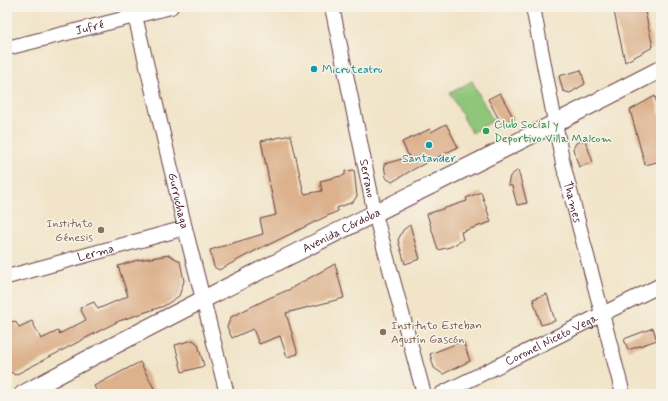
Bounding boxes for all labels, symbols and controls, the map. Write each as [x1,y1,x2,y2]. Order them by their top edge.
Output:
street label: Jufré [74,17,106,40]
place label: Microteatro [322,62,383,78]
marker: Microteatro [309,64,319,74]
place label: Club Social y Deportivo Villa Malcom [494,117,612,147]
marker: Club Social y Deportivo Villa Malcom [481,126,491,136]
marker: Santander [424,140,434,150]
place label: Santander [402,151,456,167]
street label: Serrano [355,158,379,200]
street label: Gurruchaga [163,171,192,231]
street label: Thames [559,180,585,225]
street label: Avenida Córdoba [300,205,384,257]
place label: Instituto Génesis [46,216,93,246]
marker: Instituto Génesis [96,225,106,235]
street label: Lerma [76,241,116,266]
street label: Coronel Niceto Vega [503,310,602,370]
place label: Instituto Esteban Agustín Gascón [391,318,482,348]
marker: Instituto Esteban Agustín Gascón [378,327,388,337]

